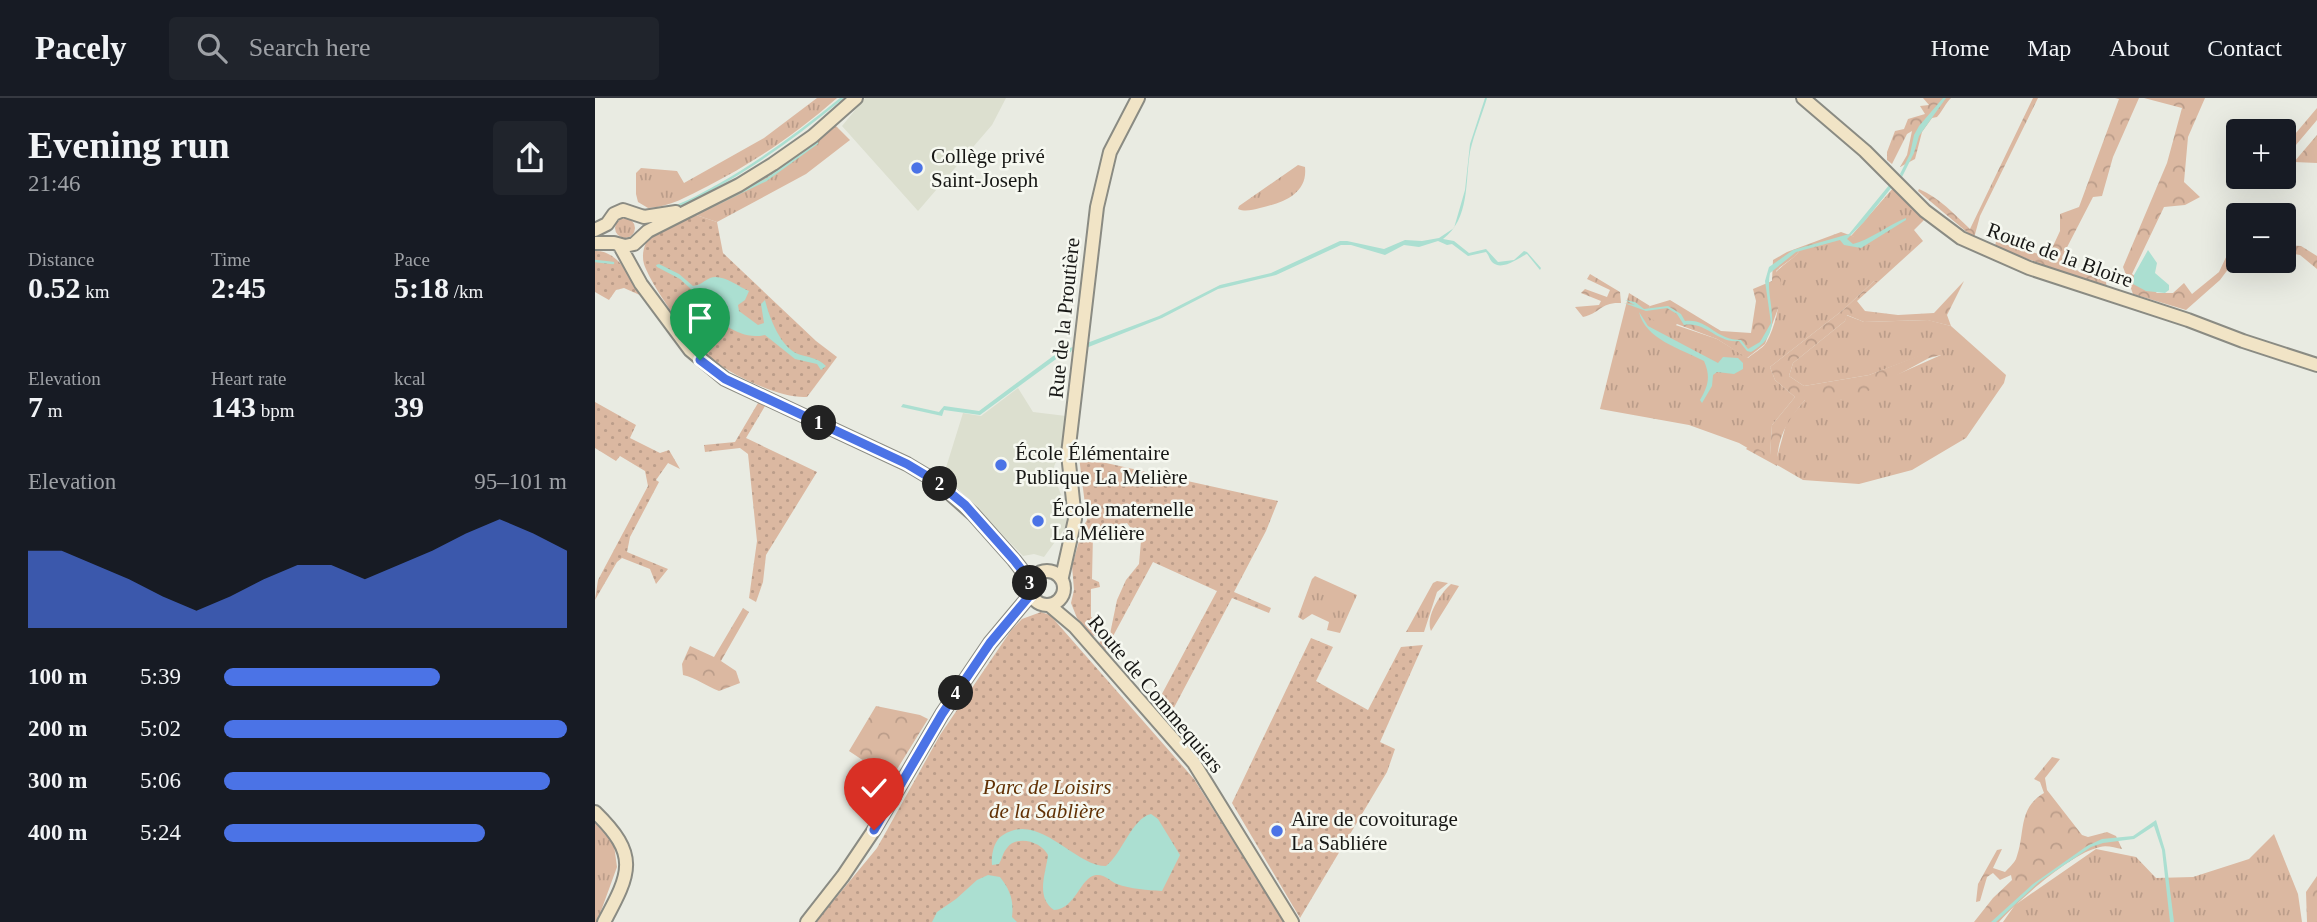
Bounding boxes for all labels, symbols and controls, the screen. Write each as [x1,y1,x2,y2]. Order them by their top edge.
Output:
search box [169,17,659,80]
icon: search [193,29,231,67]
text: Pacely [35,30,127,66]
text: Search here [249,33,371,62]
text: Home [1931,35,1989,61]
text: Map [2027,35,2071,61]
text: About [2109,35,2169,61]
text: Contact [2207,35,2282,61]
map controls [2226,119,2296,273]
button: + [2226,119,2296,189]
button: share [493,121,567,195]
text: Evening run [28,124,230,166]
place label: Collège privé Saint-Joseph [931,144,1045,192]
marker: Collège privé Saint-Joseph [909,160,925,176]
text: 21:46 [28,171,80,196]
button: − [2226,203,2296,273]
street label: Route de la Bloire [1984,217,2136,293]
street label: Rue de la Proutière [1044,236,1084,400]
text: Distance [28,249,94,270]
text: Time [211,249,250,270]
text: Pace [394,249,430,270]
text: 0.52 [28,271,81,304]
text: 2:45 [211,271,266,304]
text: 5:18 [394,271,449,304]
text: km [81,281,110,302]
text: /km [449,281,483,302]
pin [670,288,730,360]
icon: arrive [681,299,719,337]
text: Elevation [28,368,101,389]
text: Heart rate [211,368,286,389]
text: kcal [394,368,426,389]
text: 7 [28,390,43,423]
text: 143 [211,390,256,423]
text: 39 [394,390,424,423]
text: m [43,400,63,421]
text: bpm [256,400,295,421]
pin: 1 [801,406,837,440]
text: 1 [814,412,823,433]
place label: École Élémentaire Publique La Melière [1015,441,1188,489]
marker: École Élémentaire Publique La Melière [993,457,1009,473]
pin: 2 [923,466,957,502]
text: Elevation [28,469,116,494]
text: 95–101 m [474,469,567,494]
text: 2 [935,473,944,494]
place label: École maternelle La Mélière [1052,497,1194,545]
marker: École maternelle La Mélière [1030,513,1046,529]
pin: 3 [1013,566,1047,601]
text: 3 [1025,572,1034,593]
street label: Route de Commequiers [1083,610,1229,778]
text: 100 m [28,664,87,689]
text: 5:39 [140,664,181,689]
pin: 4 [939,676,973,710]
text: 4 [951,682,960,703]
text: 200 m [28,716,87,741]
text: 5:02 [140,716,181,741]
pin [844,758,904,830]
text: 300 m [28,768,87,793]
text: 5:06 [140,768,181,793]
icon: check [855,769,893,807]
park label: Parc de Loisirs de la Sablière [982,775,1111,823]
place label: Aire de covoiturage La Sabliére [1291,807,1458,855]
text: 400 m [28,820,87,845]
text: 5:24 [140,820,181,845]
marker: Aire de covoiturage La Sabliére [1269,823,1285,839]

